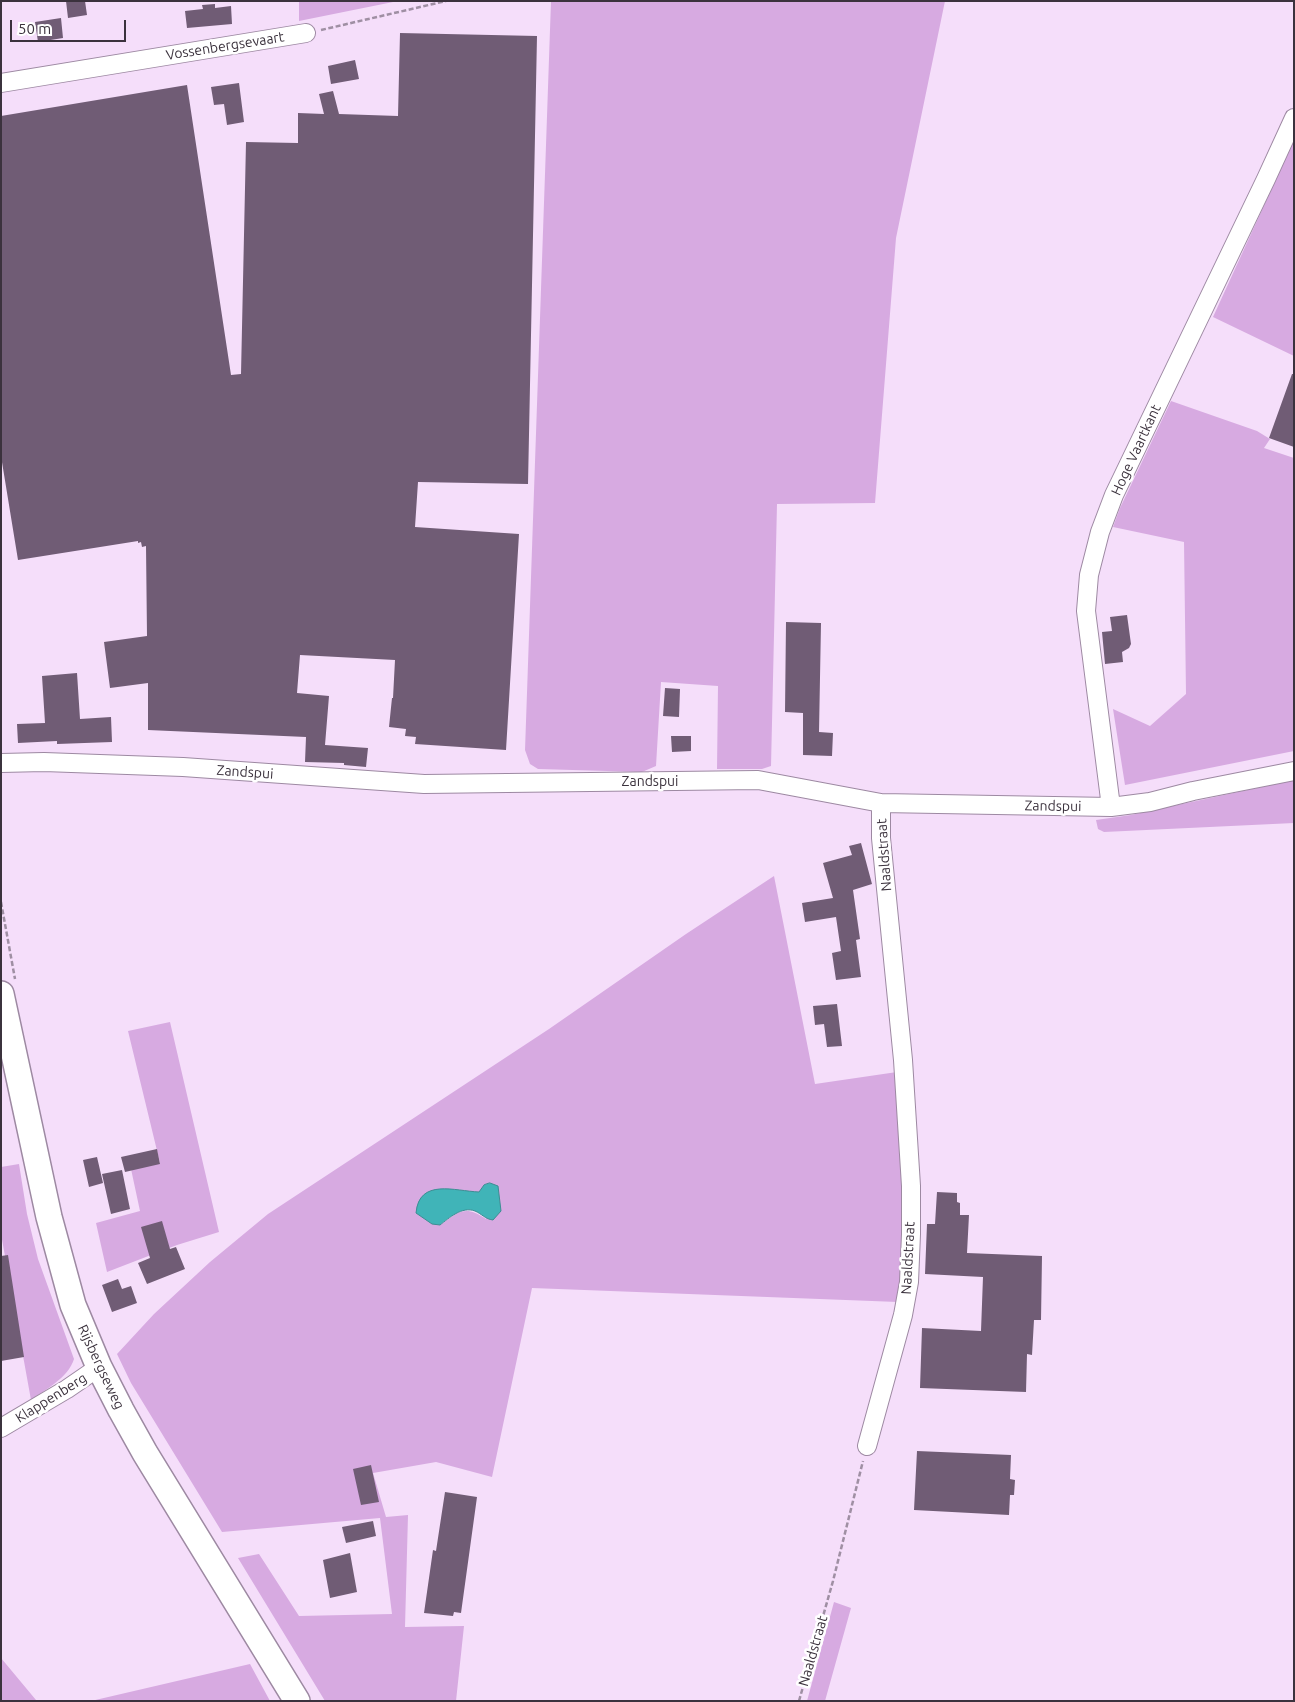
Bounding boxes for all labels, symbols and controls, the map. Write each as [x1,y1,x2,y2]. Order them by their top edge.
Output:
scale bar [12,10,129,42]
text: 50 m [18,20,51,37]
street label: Vossenbergsevaart [165,28,285,64]
street label: Hoge Vaartkant [1108,402,1164,498]
street label: Zandspui [216,762,274,782]
street label: Zandspui [622,773,678,789]
street label: Zandspui [1024,797,1082,815]
street label: Naaldstraat [873,818,895,892]
street label: Naaldstraat [898,1221,918,1295]
street label: Rijsbergseweg [74,1322,128,1412]
street label: Klappenberg [12,1369,90,1427]
street label: Naaldstraat [795,1614,831,1688]

